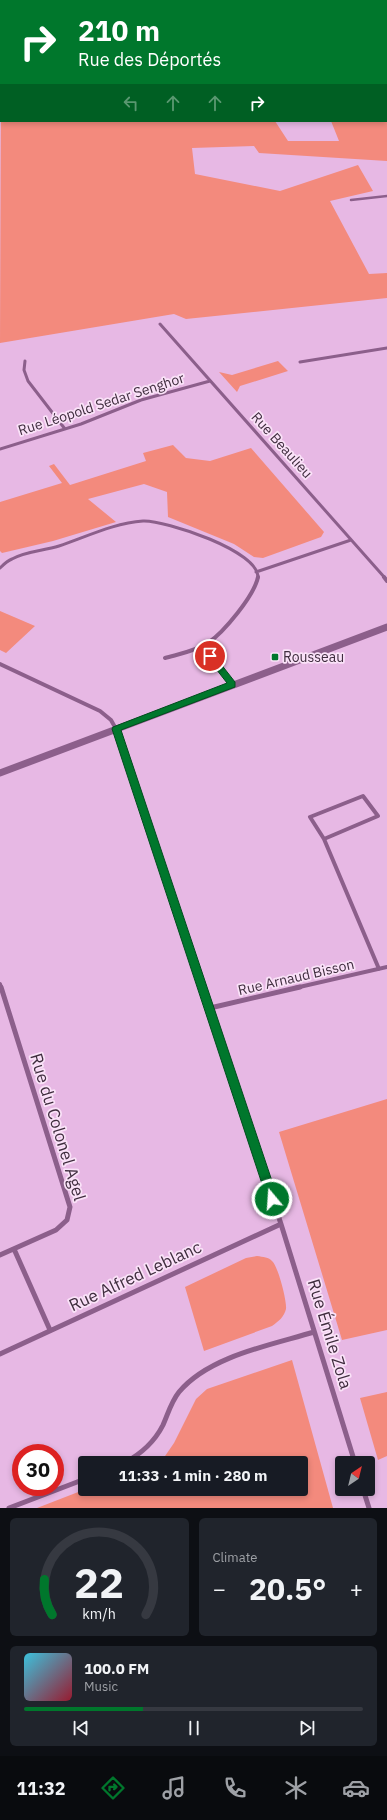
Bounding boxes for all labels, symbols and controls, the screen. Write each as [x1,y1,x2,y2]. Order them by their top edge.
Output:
text: 210 m [78,12,160,49]
icon: right [12,16,64,68]
text: Rue des Déportés [78,48,221,71]
icon: left [120,92,142,114]
icon: ahead [162,92,184,114]
icon: ahead [204,92,226,114]
icon: right [246,92,268,114]
street label: Rue Léopold Sedar Senghor [16,369,186,439]
street label: Rue Beaulieu [248,408,316,482]
pin [193,639,227,673]
icon: arrive [199,645,221,667]
place label: Rousseau [283,648,344,666]
marker: Rousseau [270,652,280,662]
street label: Rue Arnaud Bisson [236,955,356,999]
street label: Rue du Colonel Agel [25,1051,91,1204]
position arrow [251,1178,293,1220]
street label: Rue Alfred Leblanc [65,1235,205,1316]
street label: Rue Émile Zola [303,1276,357,1392]
speed limit sign: 30 [12,1444,64,1496]
north arrow [335,1456,375,1496]
map controls [335,1456,375,1496]
text: 11:33 · 1 min · 280 m [119,1466,267,1485]
text: Climate [213,1549,257,1566]
text: 22 [74,1555,124,1609]
text: 20.5° [249,1569,326,1608]
text: − [213,1574,226,1603]
text: + [350,1574,363,1603]
text: km/h [82,1604,116,1623]
text: 100.0 FM [84,1659,149,1678]
text: Music [84,1678,118,1695]
icon: previous [70,1717,92,1739]
icon: pause [183,1717,205,1739]
icon: next [296,1717,318,1739]
icon: directions [99,1774,127,1802]
icon: music [160,1774,188,1802]
icon: phone [221,1774,249,1802]
icon: climate [282,1774,310,1802]
icon: car [342,1774,370,1802]
text: 11:32 [16,1777,66,1800]

